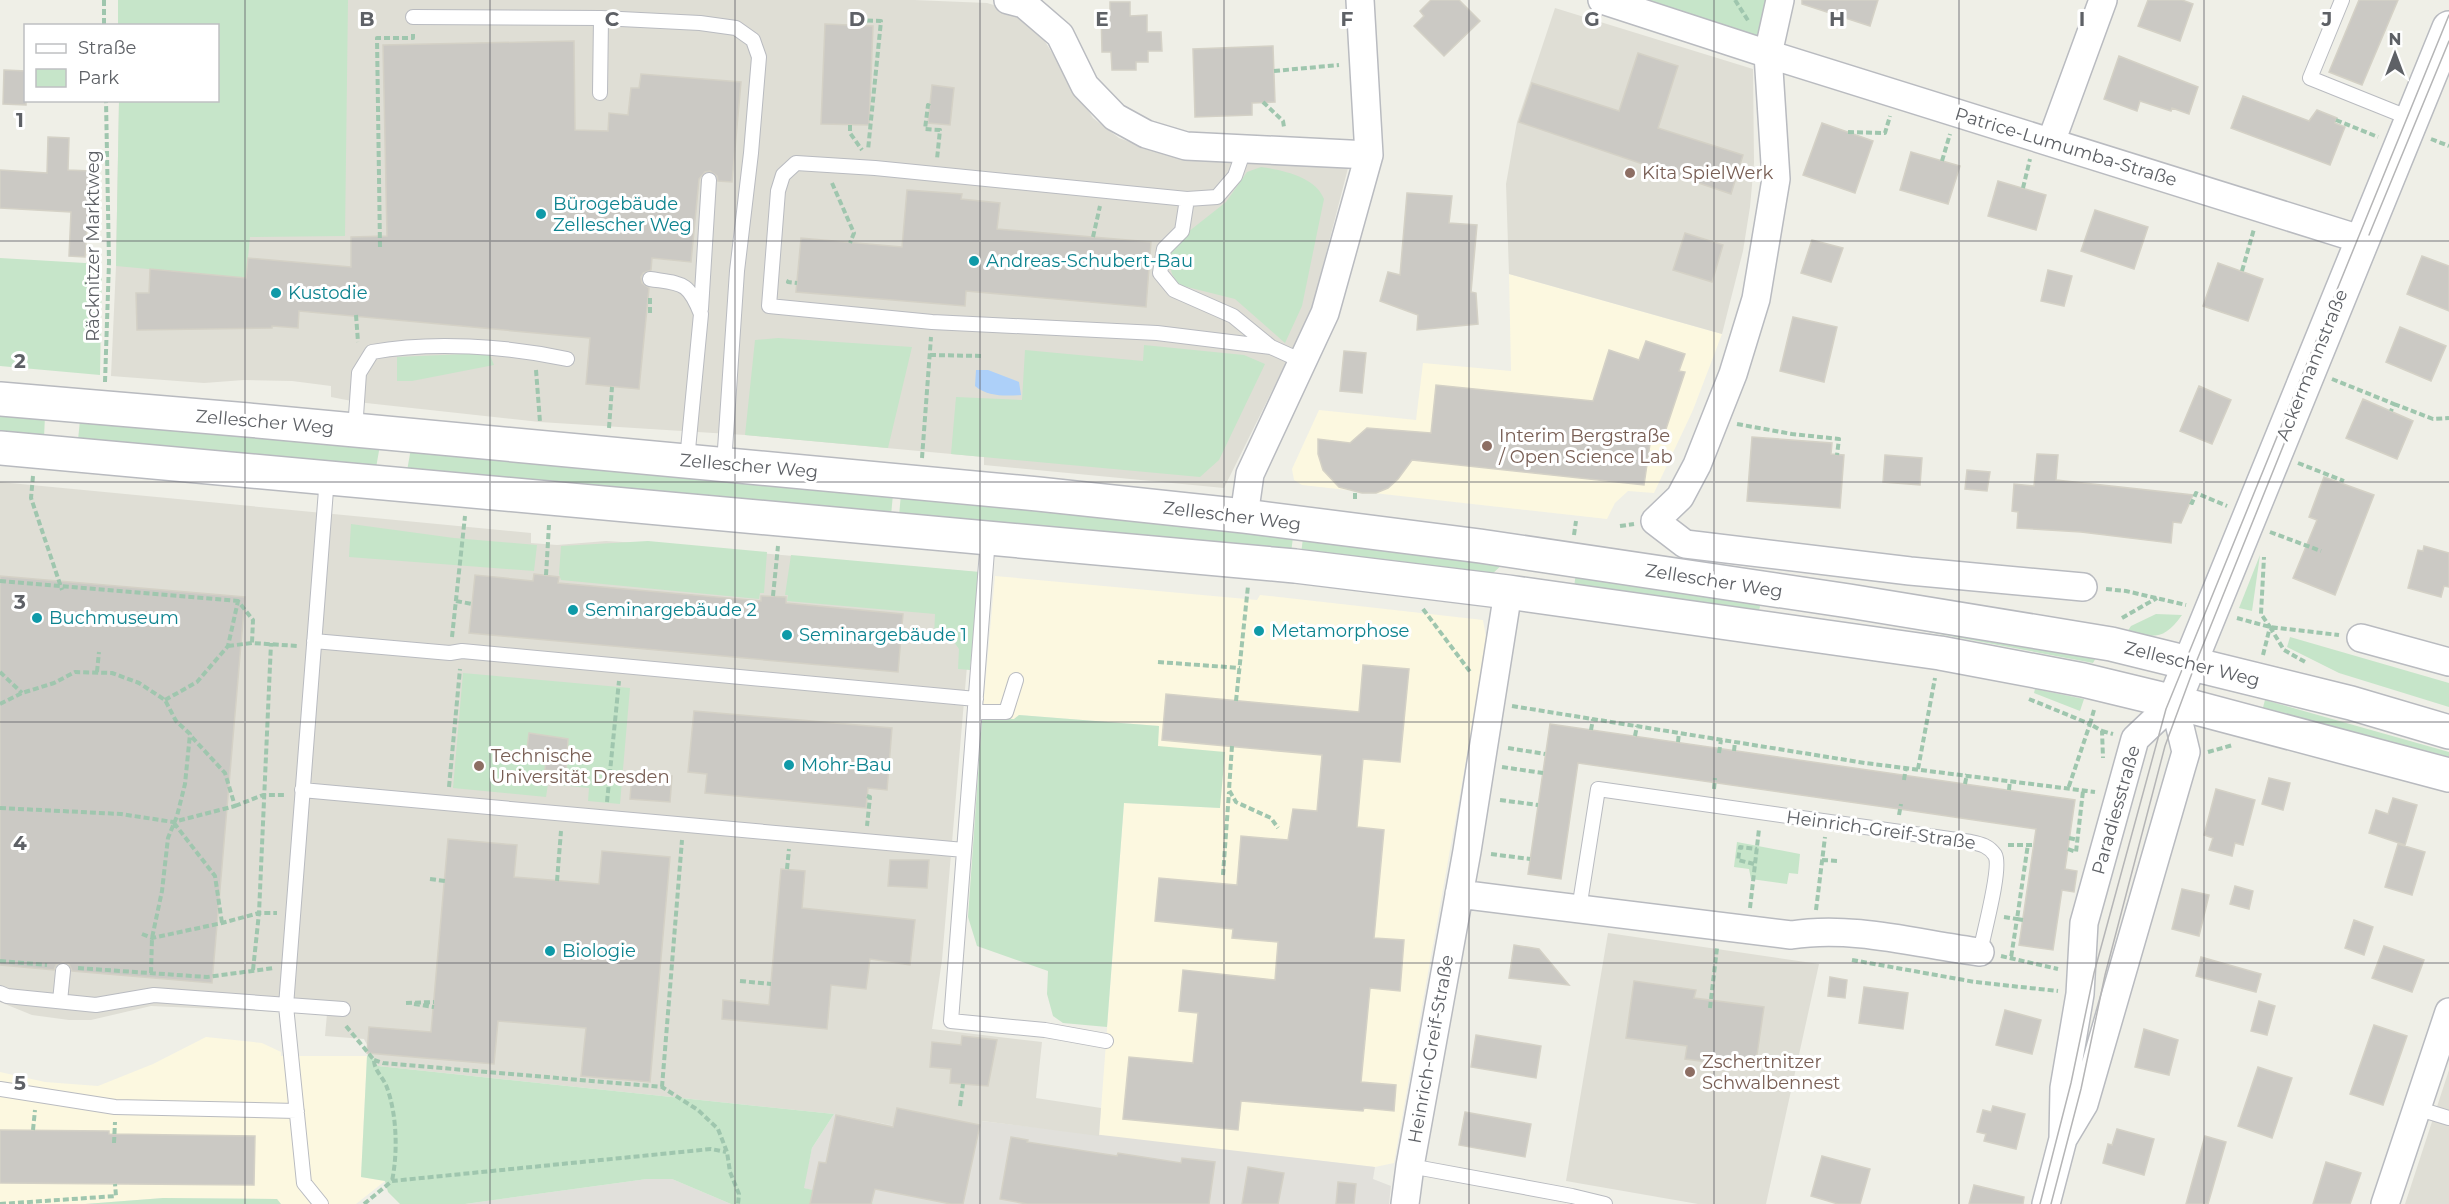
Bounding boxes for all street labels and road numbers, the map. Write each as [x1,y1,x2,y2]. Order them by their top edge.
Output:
street label: Patrice-Lumumba-Straße [1952,103,2180,191]
street label: Räcknitzer Marktweg [82,150,104,342]
street label: Ackermannstraße [2272,286,2352,444]
street label: Zellescher Weg [195,405,335,439]
street label: Zellescher Weg [679,449,819,483]
street label: Zellescher Weg [1162,497,1302,535]
street label: Zellescher Weg [1644,559,1784,603]
street label: Zellescher Weg [2122,637,2262,691]
street label: Paradiesstraße [2087,743,2145,877]
street label: Heinrich-Greif-Straße [1785,806,1977,854]
street label: Heinrich-Greif-Straße [1404,953,1458,1145]

